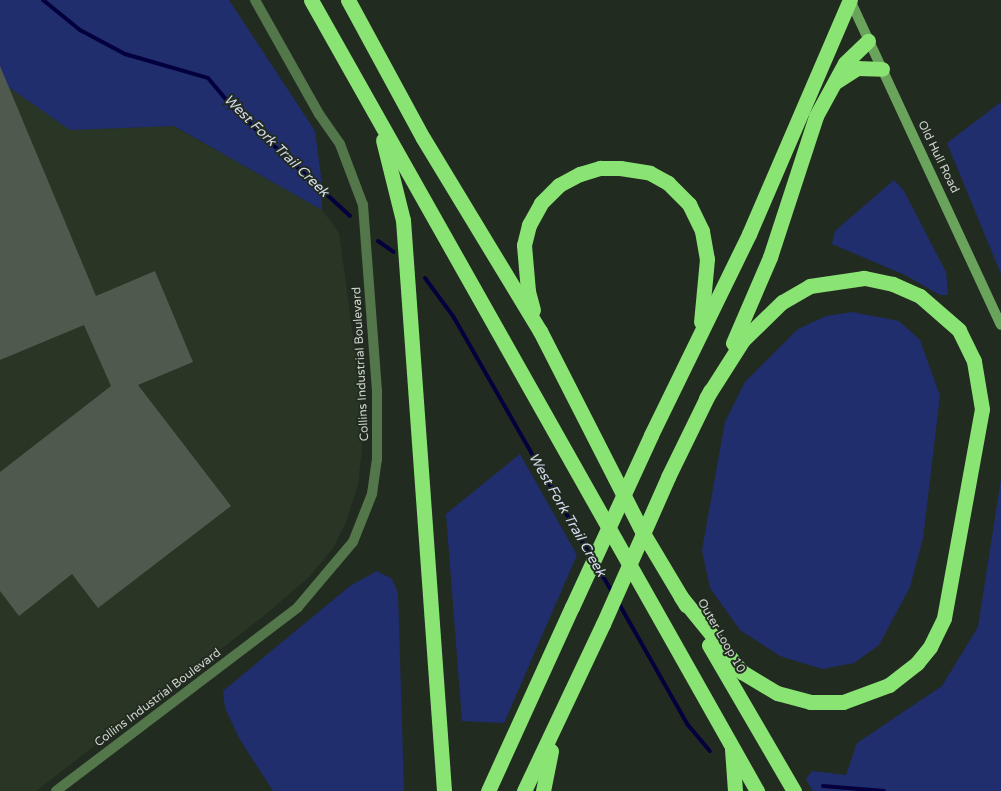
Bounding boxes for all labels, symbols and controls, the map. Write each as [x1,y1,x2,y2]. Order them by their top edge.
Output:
water label: West Fork Trail Creek [220,91,332,201]
street label: Old Hull Road [914,118,962,196]
street label: Collins Industrial Boulevard [350,287,372,441]
water label: West Fork Trail Creek [525,450,609,580]
street label: Outer Loop 10 [694,596,748,676]
street label: Collins Industrial Boulevard [92,646,224,750]

